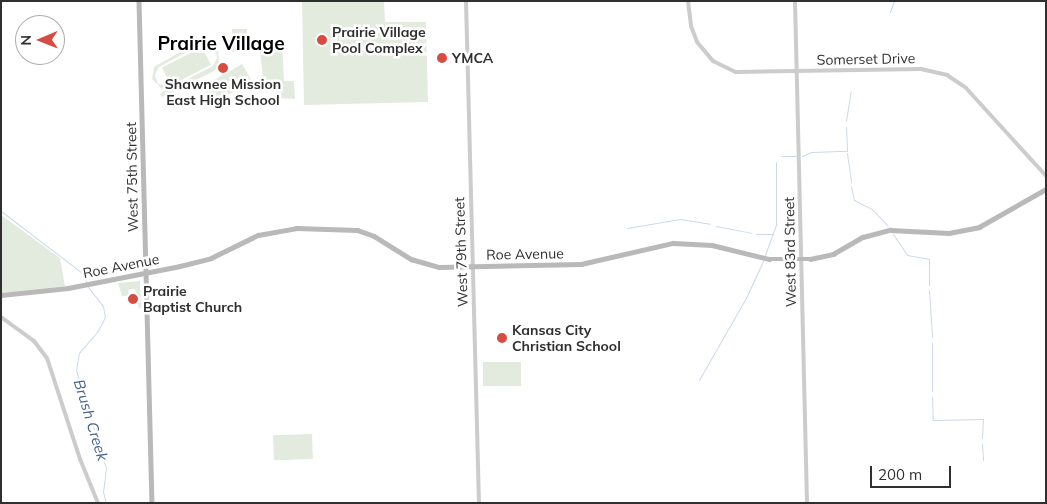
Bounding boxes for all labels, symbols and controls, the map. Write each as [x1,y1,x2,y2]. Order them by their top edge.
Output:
north arrow [15,15,65,65]
place label: Prairie Village Pool Complex [332,24,426,56]
district label: Prairie Village [157,33,285,55]
marker: Prairie Village Pool Complex [316,34,328,46]
text: N [17,35,35,46]
place label: YMCA [452,50,493,66]
street label: Somerset Drive [817,50,915,68]
marker: YMCA [436,52,448,64]
marker: Shawnee Mission East High School [217,62,229,74]
place label: Shawnee Mission East High School [165,76,281,108]
street label: West 75th Street [123,122,141,232]
street label: West 79th Street [451,197,471,307]
street label: West 83rd Street [781,197,799,307]
street label: Roe Avenue [486,245,564,263]
street label: Roe Avenue [81,250,161,282]
place label: Prairie Baptist Church [143,283,242,316]
marker: Prairie Baptist Church [127,293,139,305]
place label: Kansas City Christian School [512,322,621,354]
marker: Kansas City Christian School [496,332,508,344]
water label: Brush Creek [70,377,112,463]
scale bar [872,456,953,488]
text: 200 m [878,465,922,484]

